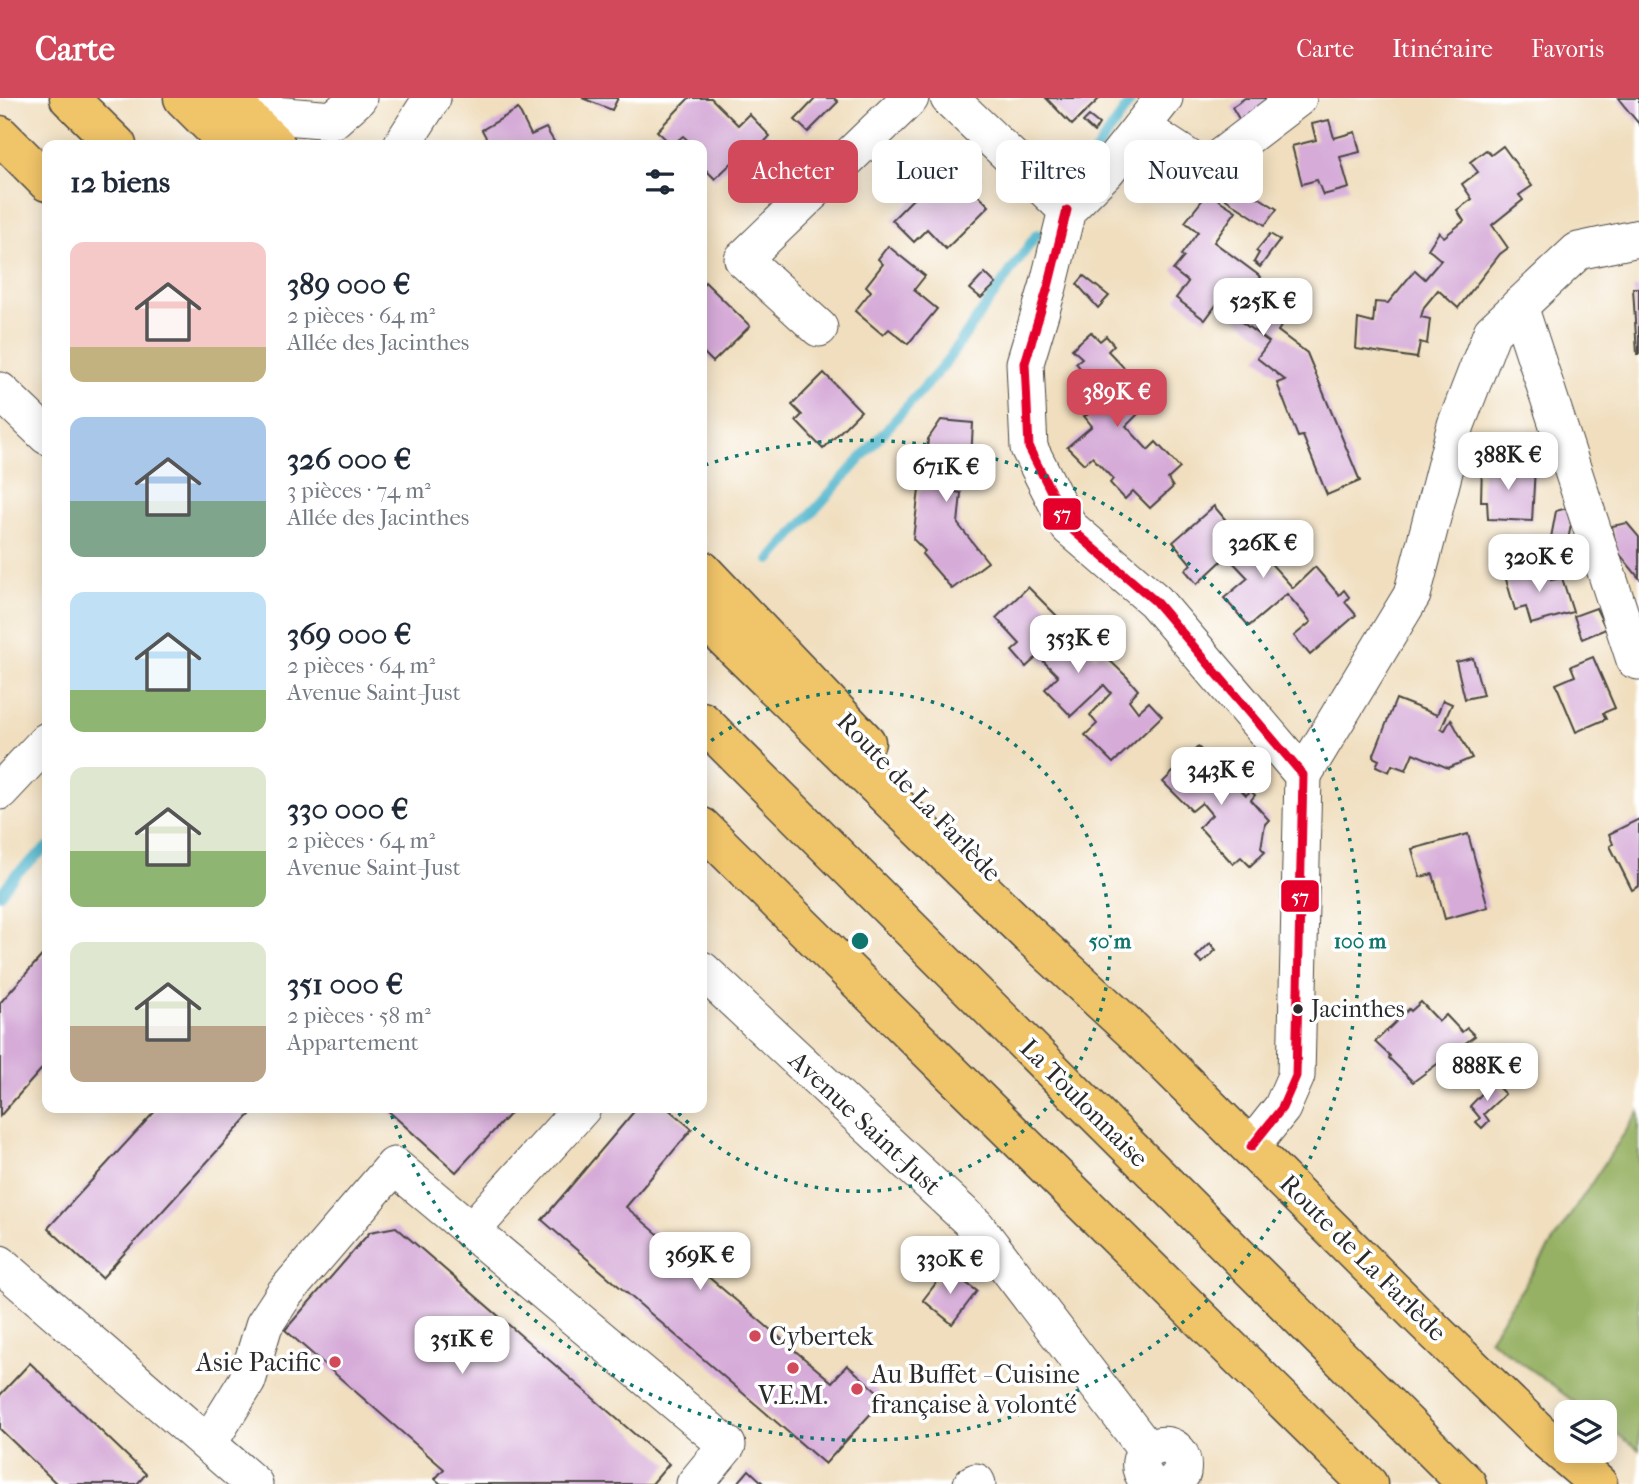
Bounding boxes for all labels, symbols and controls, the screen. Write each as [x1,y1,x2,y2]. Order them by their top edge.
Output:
text: Carte [35,30,115,69]
text: Carte [1296,35,1354,63]
text: Itinéraire [1392,35,1493,63]
text: Favoris [1531,35,1604,63]
chip: Acheter [728,140,858,203]
chip: Louer [872,140,982,203]
chip: Filtres [996,140,1110,203]
chip: Nouveau [1124,140,1263,203]
icon: filters [641,163,679,201]
text: 12 biens [70,165,170,200]
text: 389 000 € [287,267,410,302]
icon: home [126,270,210,354]
pin: 525K € [1206,278,1320,338]
text: 525K € [1229,287,1297,314]
text: 2 pièces · 64 m² [287,302,435,329]
text: Allée des Jacinthes [287,329,469,356]
pin: 389K € [1060,370,1174,429]
text: 389K € [1083,378,1151,405]
pin: 388K € [1451,432,1565,492]
text: 388K € [1474,441,1542,468]
text: 326 000 € [287,442,411,477]
pin: 671K € [889,444,1003,504]
icon: home [126,445,210,529]
text: 671K € [913,453,979,480]
text: 3 pièces · 74 m² [287,477,431,504]
line badge: 57 [1042,497,1082,531]
text: 57 [1053,503,1071,525]
text: Allée des Jacinthes [287,504,469,531]
pin: 326K € [1206,520,1320,580]
text: 326K € [1228,529,1298,556]
pin: 320K € [1482,534,1596,594]
text: 320K € [1504,543,1574,570]
pin: 353K € [1021,616,1135,675]
text: 369 000 € [287,617,412,652]
icon: home [126,620,210,704]
text: 353K € [1046,624,1110,651]
text: 2 pièces · 64 m² [287,652,435,679]
text: Avenue Saint-Just [287,679,461,706]
street label: Route de La Farlède [830,706,1008,888]
pin: 343K € [1164,748,1278,807]
text: 343K € [1187,756,1255,783]
text: 330 000 € [287,792,409,827]
icon: home [126,795,210,879]
text: 2 pièces · 64 m² [287,827,435,854]
text: Avenue Saint-Just [287,854,461,881]
line badge: 57 [1280,879,1320,913]
text: 57 [1291,886,1309,908]
centre of rings [848,929,872,953]
text: 50 m [1089,929,1132,953]
text: 100 m [1334,929,1387,953]
text: 351 000 € [287,967,403,1002]
icon: home [126,970,210,1054]
place label: Jacinthes [1309,995,1405,1023]
text: 2 pièces · 58 m² [287,1002,431,1029]
marker: Jacinthes [1291,1002,1305,1016]
text: Appartement [287,1029,419,1056]
street label: La Toulonnaise [1013,1032,1155,1174]
street label: Avenue Saint-Just [782,1044,948,1202]
pin: 888K € [1430,1044,1544,1103]
text: 888K € [1452,1052,1522,1079]
street label: Route de La Farlède [1273,1168,1453,1348]
pin: 369K € [643,1232,757,1292]
pin: 330K € [893,1236,1007,1296]
text: 369K € [665,1241,735,1268]
text: 330K € [917,1245,983,1272]
pin: 351K € [405,1316,519,1376]
place label: Cybertek [769,1321,874,1352]
text: 351K € [431,1325,493,1352]
marker: Cybertek [747,1328,763,1344]
place label: Asie Pacific [195,1347,321,1378]
marker: Asie Pacific [327,1354,343,1370]
place label: Au Buffet - Cuisine française à volonté [870,1359,1080,1420]
marker: V.E.M. [785,1360,801,1376]
place label: V.E.M. [757,1380,828,1411]
marker: Au Buffet - Cuisine française à volonté [849,1381,865,1397]
map controls [1554,1400,1617,1463]
button: layers [1554,1400,1617,1463]

